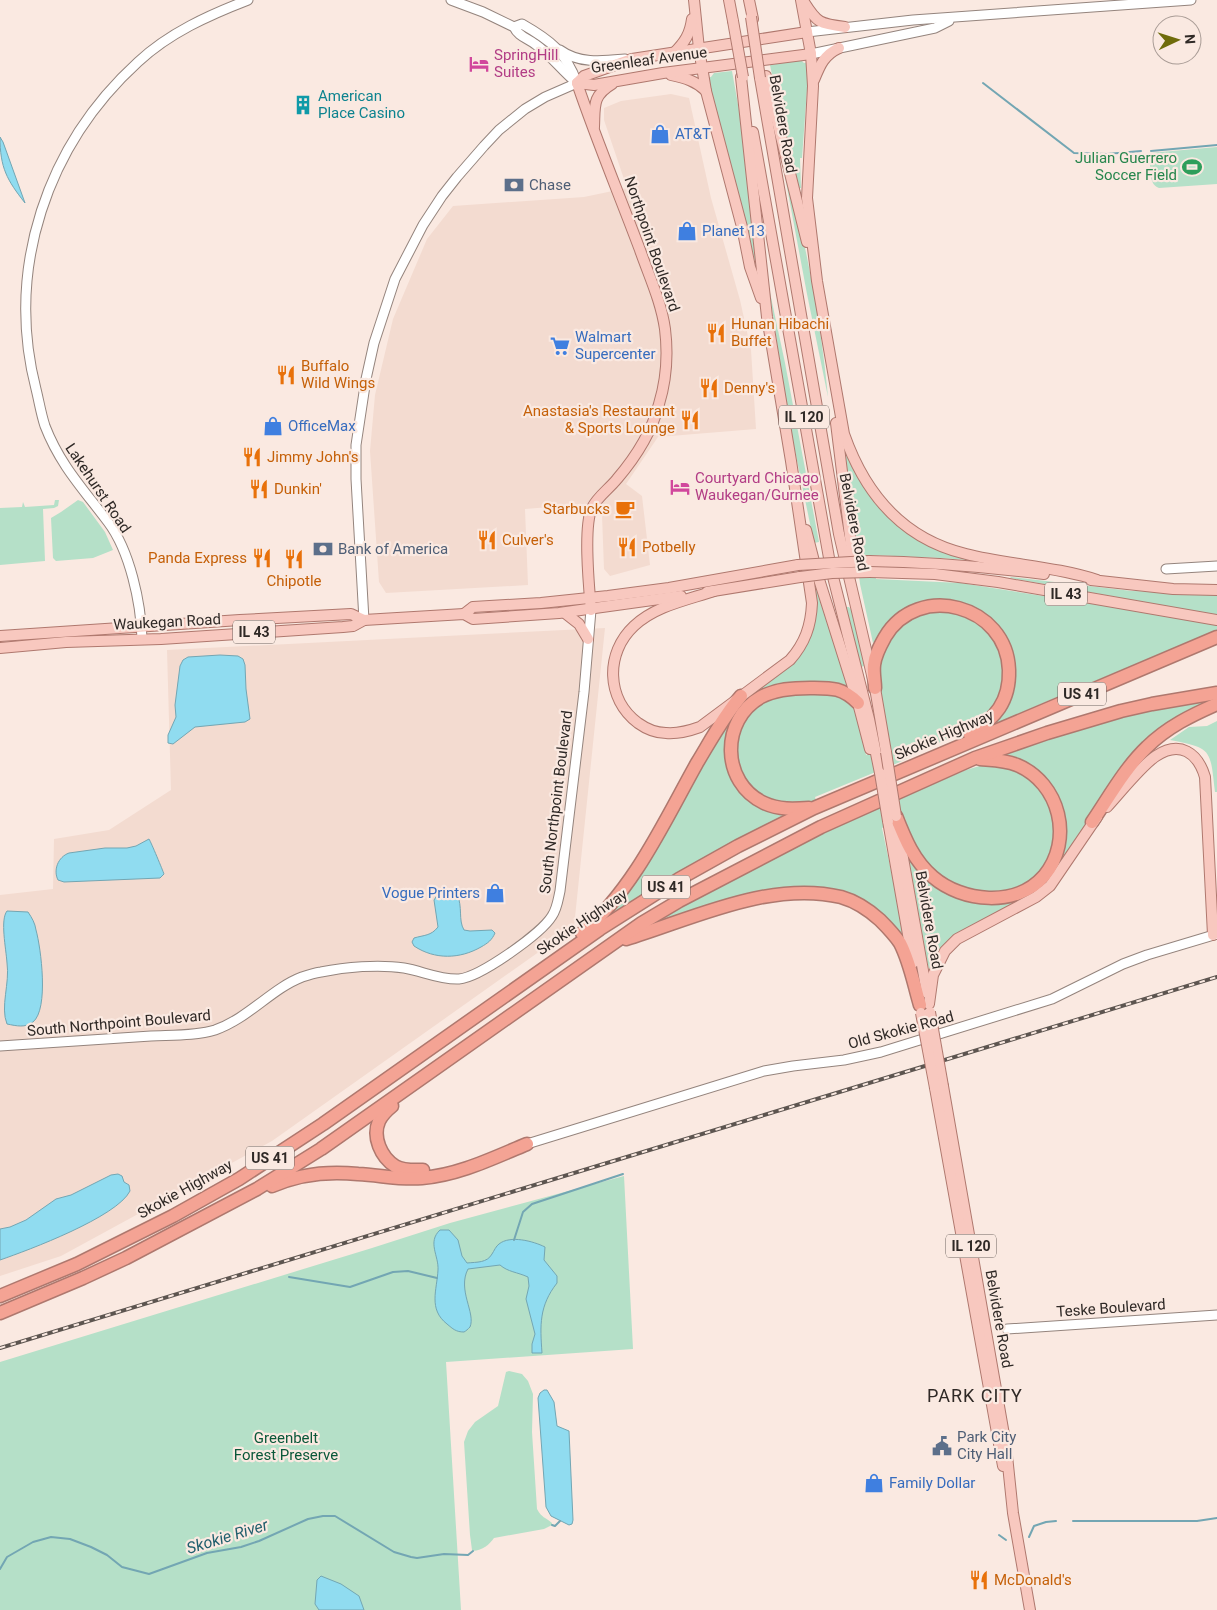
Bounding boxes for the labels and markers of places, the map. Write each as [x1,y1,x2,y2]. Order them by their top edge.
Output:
place label: SpringHill Suites [494,46,558,81]
hotel icon: SpringHill Suites [468,53,490,75]
place label: American Place Casino [318,87,405,122]
building icon: American Place Casino [292,94,314,116]
shop icon: AT&T [649,123,671,145]
place label: AT&T [675,125,711,143]
place label: Julian Guerrero Soccer Field [1075,149,1177,184]
sports icon: Julian Guerrero Soccer Field [1181,156,1203,178]
bank icon: Chase [503,174,525,196]
place label: Chase [529,176,571,194]
shop icon: Planet 13 [676,220,698,242]
place label: Planet 13 [702,222,765,240]
place label: Hunan Hibachi Buffet [731,315,829,350]
restaurant icon: Hunan Hibachi Buffet [705,322,727,344]
place label: Walmart Supercenter [575,328,656,363]
supermarket icon: Walmart Supercenter [549,335,571,357]
place label: Buffalo Wild Wings [301,357,375,392]
restaurant icon: Buffalo Wild Wings [275,364,297,386]
restaurant icon: Denny's [698,377,720,399]
place label: Denny's [724,379,775,397]
place label: Anastasia's Restaurant & Sports Lounge [523,402,675,437]
restaurant icon: Anastasia's Restaurant & Sports Lounge [679,409,701,431]
shop icon: OfficeMax [262,415,284,437]
place label: OfficeMax [288,417,356,435]
restaurant icon: Jimmy John's [241,446,263,468]
place label: Jimmy John's [267,448,358,466]
place label: Courtyard Chicago Waukegan/Gurnee [695,469,819,504]
hotel icon: Courtyard Chicago Waukegan/Gurnee [669,476,691,498]
restaurant icon: Dunkin' [248,478,270,500]
place label: Dunkin' [274,480,322,498]
cafe icon: Starbucks [614,498,636,520]
place label: Starbucks [543,500,610,518]
restaurant icon: Culver's [476,529,498,551]
place label: Culver's [502,531,554,549]
restaurant icon: Potbelly [616,536,638,558]
bank icon: Bank of America [312,538,334,560]
place label: Potbelly [642,538,696,556]
place label: Bank of America [338,540,448,558]
restaurant icon: Panda Express [251,547,273,569]
restaurant icon: Chipotle [283,548,305,570]
place label: Panda Express [148,549,247,567]
place label: Chipotle [266,572,322,590]
shop icon: Vogue Printers [484,882,506,904]
place label: Vogue Printers [382,884,480,902]
place label: Park City City Hall [957,1428,1016,1463]
public building icon: Park City City Hall [931,1435,953,1457]
shop icon: Family Dollar [863,1472,885,1494]
place label: Family Dollar [889,1474,975,1492]
restaurant icon: McDonald's [968,1569,990,1591]
place label: McDonald's [994,1571,1072,1589]

